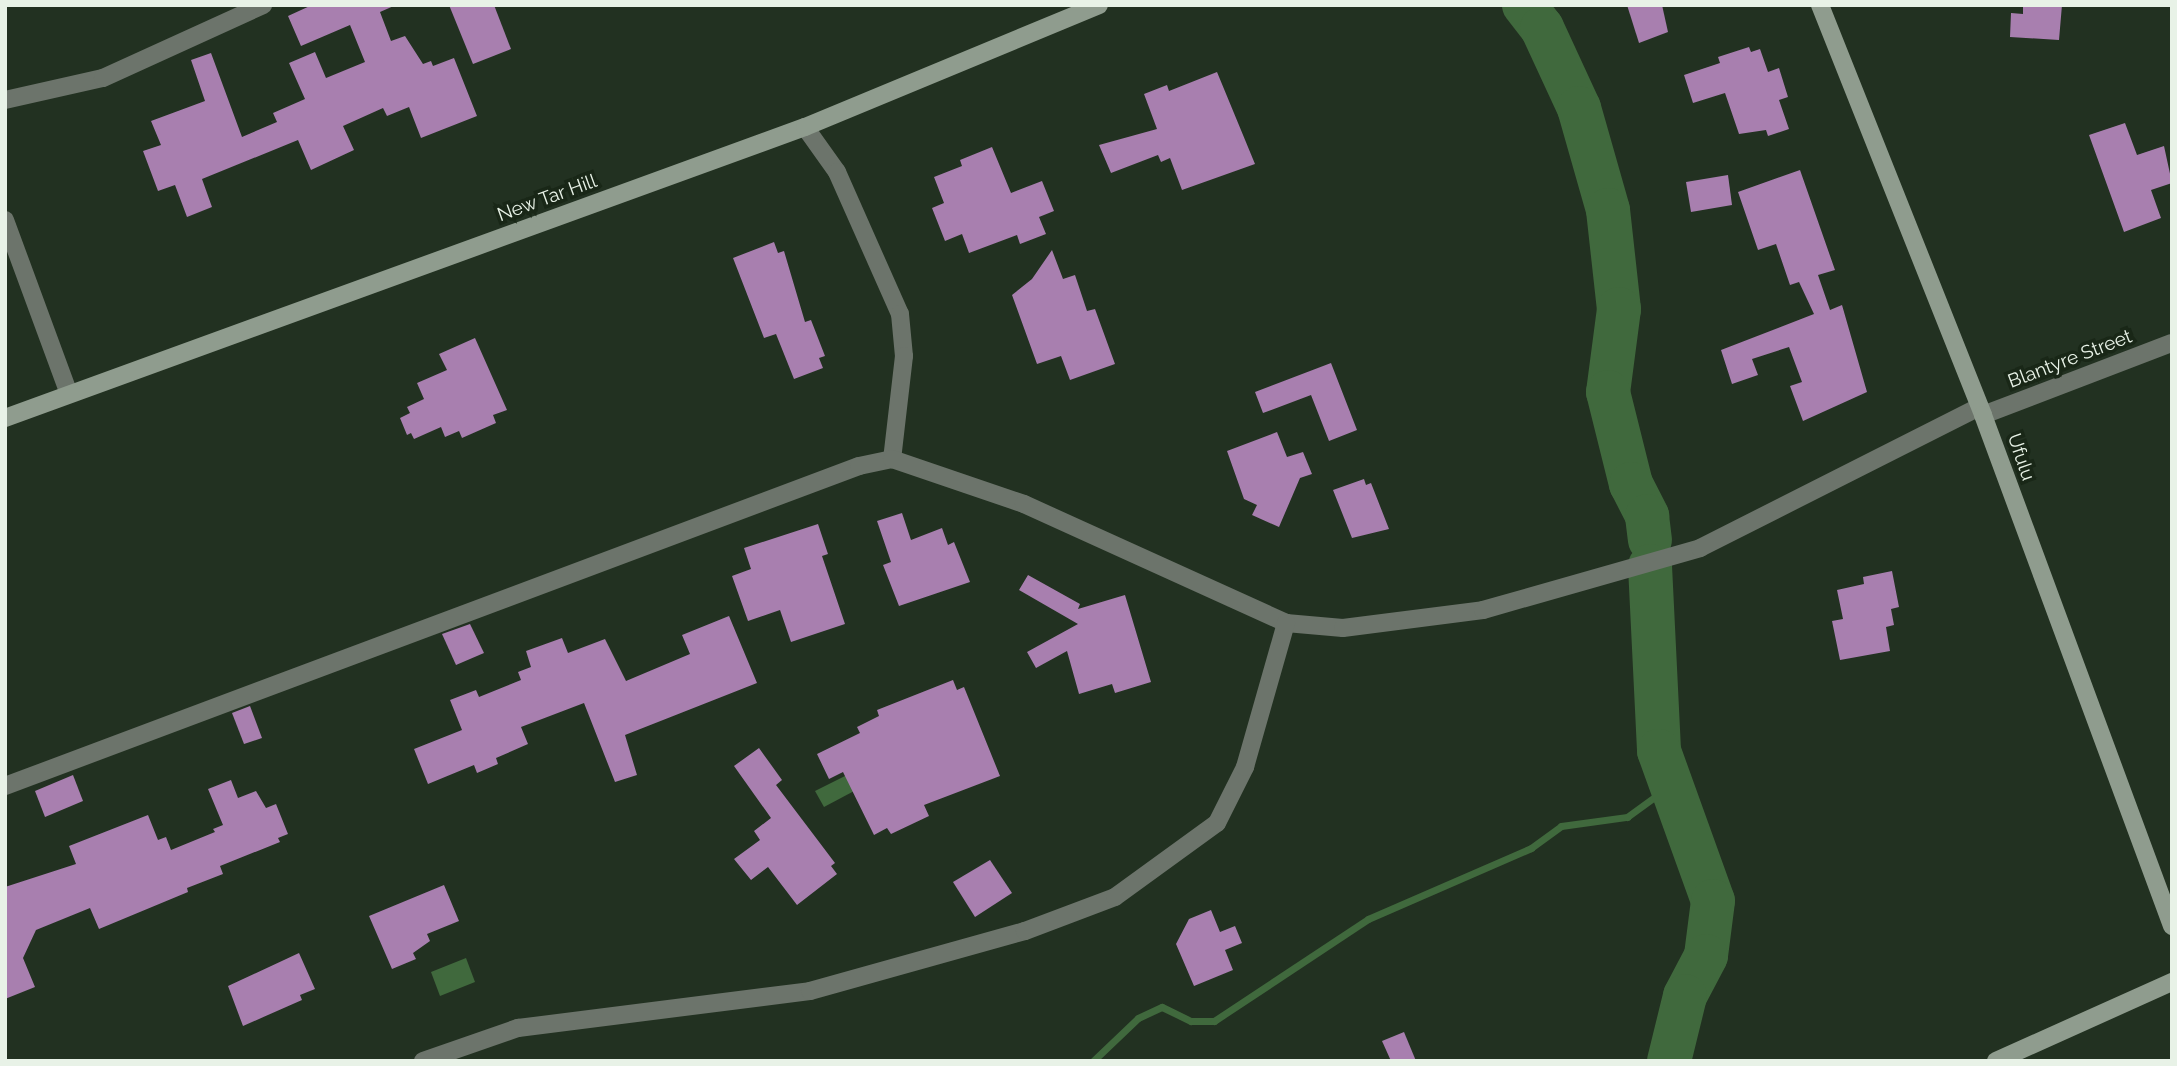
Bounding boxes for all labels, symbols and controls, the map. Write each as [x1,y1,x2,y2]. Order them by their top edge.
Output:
street label: New Tar Hill [493,169,601,227]
street label: Blantyre Street [2005,325,2135,393]
street label: Ufulu [2002,430,2040,484]

